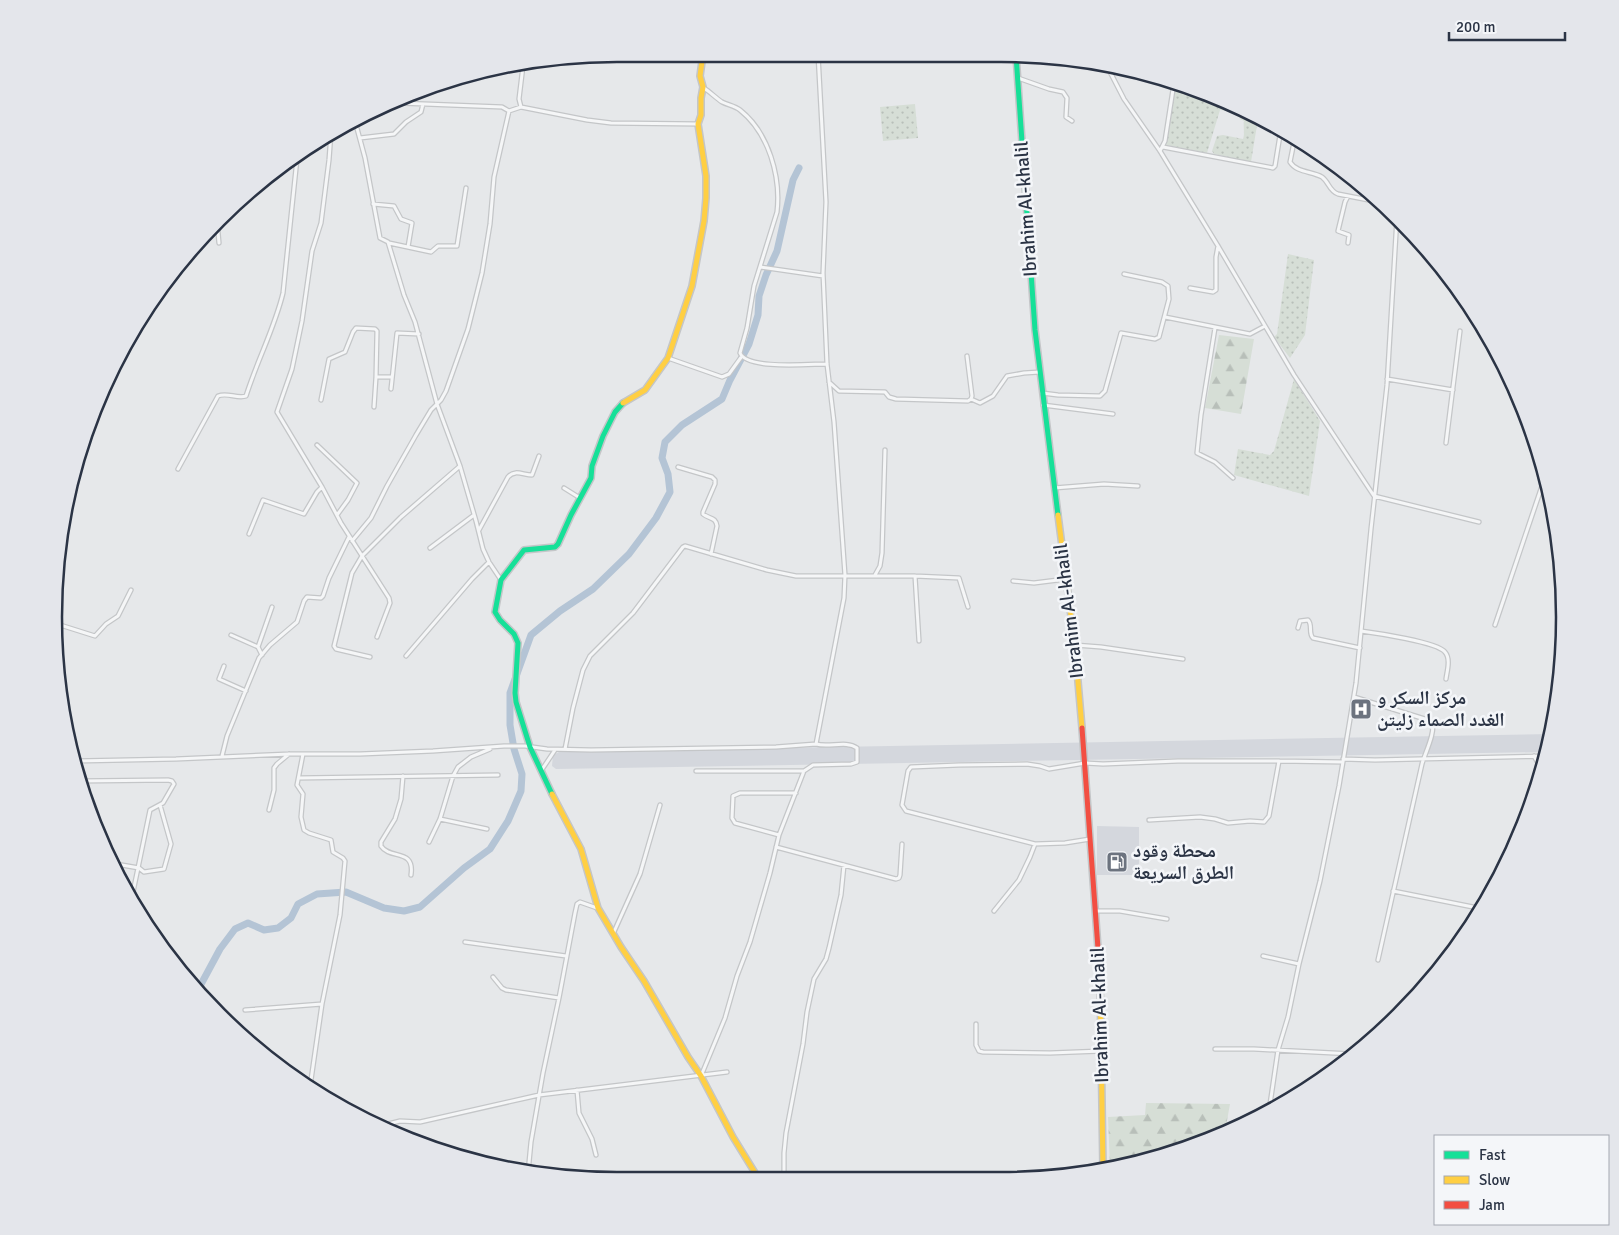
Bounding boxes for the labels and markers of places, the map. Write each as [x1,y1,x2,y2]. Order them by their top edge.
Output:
place label: مركز السكر و الغدد الصماء زليتن [1377,686,1505,732]
hospital icon: مركز السكر و الغدد الصماء زليتن [1349,697,1373,721]
place label: محطة وقود الطرق السريعة [1133,839,1234,885]
fuel station icon: محطة وقود الطرق السريعة [1105,850,1129,874]

